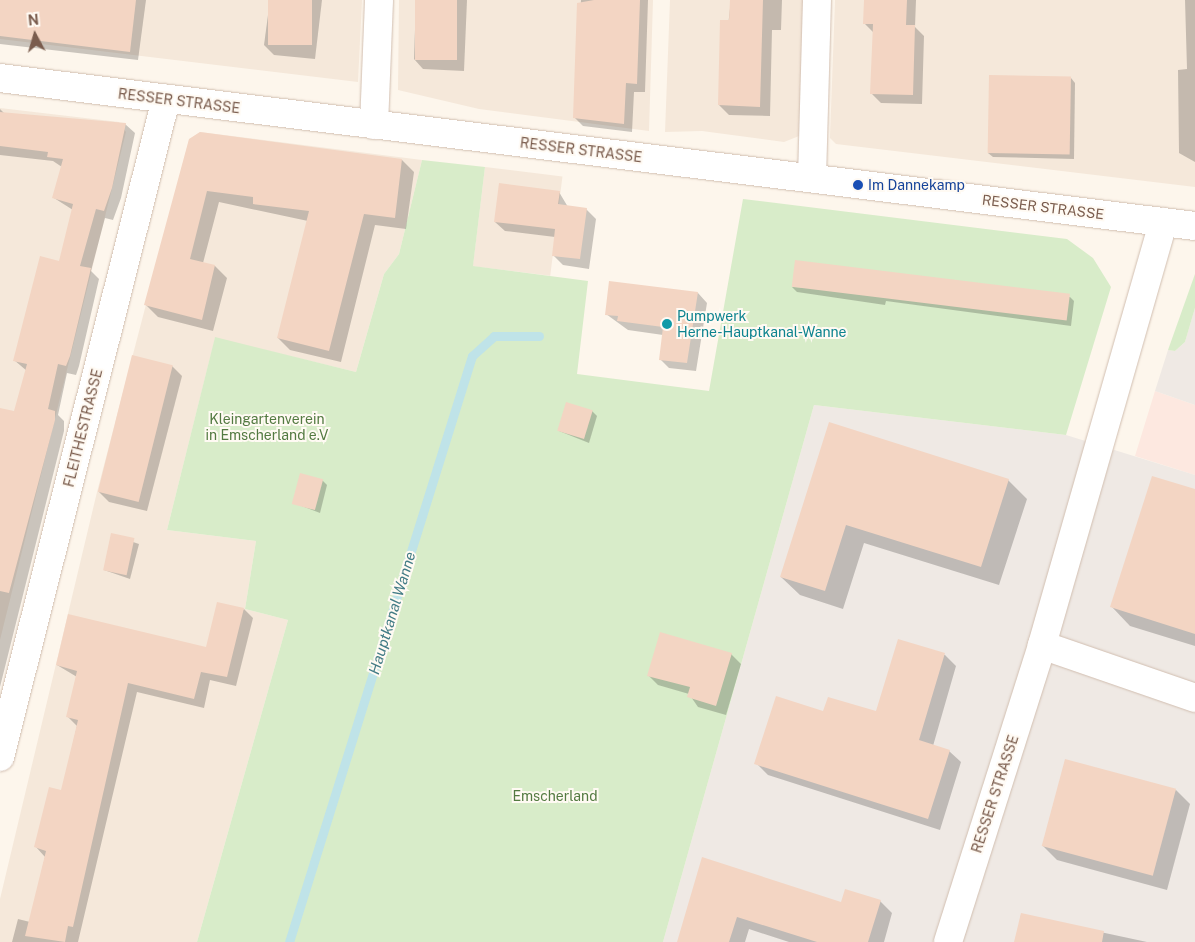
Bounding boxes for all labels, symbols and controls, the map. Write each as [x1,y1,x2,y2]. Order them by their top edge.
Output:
north arrow [10,10,60,60]
text: N [27,12,40,29]
street label: RESSER STRASSE [117,85,241,117]
street label: RESSER STRASSE [519,134,643,166]
place label: Im Dannekamp [868,177,965,193]
marker: Im Dannekamp [852,179,864,191]
street label: RESSER STRASSE [981,191,1105,223]
place label: Pumpwerk Herne-Hauptkanal-Wanne [677,308,847,341]
marker: Pumpwerk Herne-Hauptkanal-Wanne [661,318,673,330]
street label: FLEITHESTRASSE [60,367,106,489]
park label: Kleingartenverein in Emscherland e.V [205,411,329,444]
water label: Hauptkanal Wanne [365,549,419,677]
street label: RESSER STRASSE [968,733,1022,855]
park label: Emscherland [513,788,597,804]

